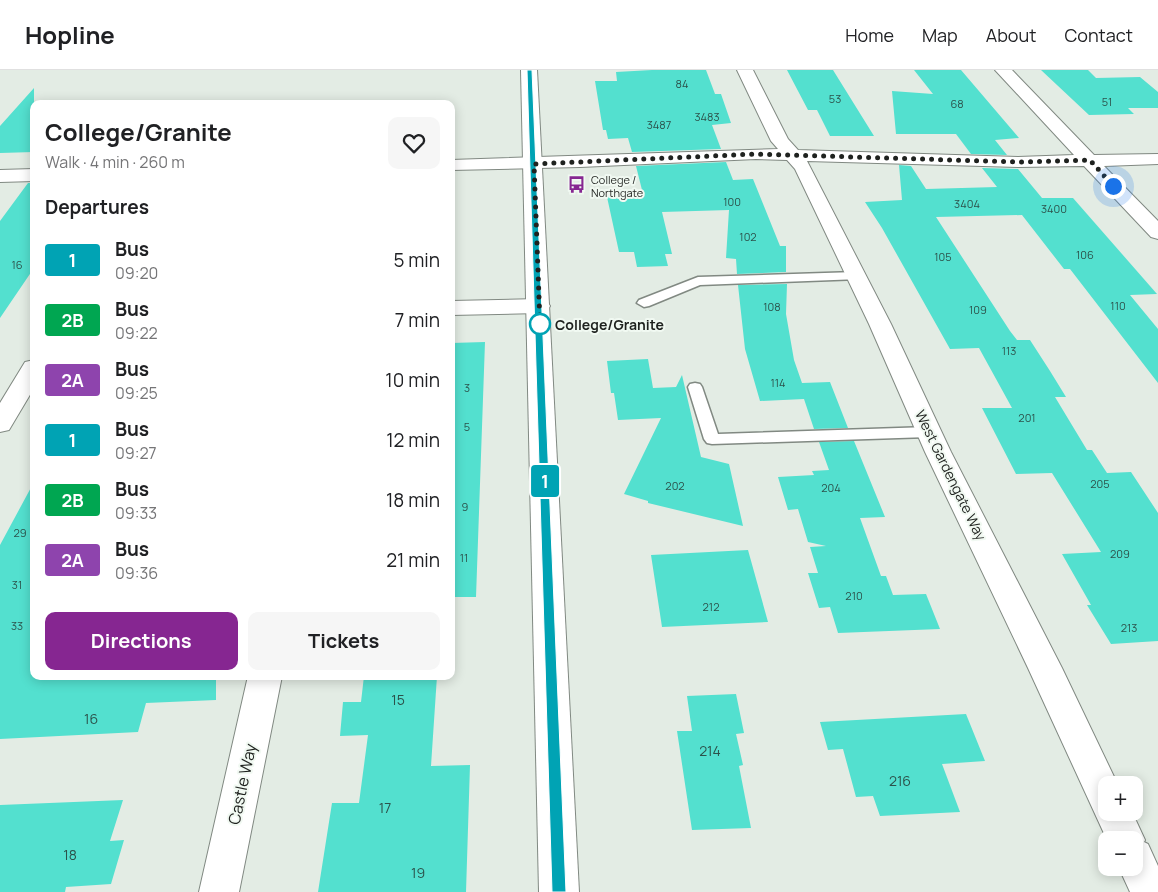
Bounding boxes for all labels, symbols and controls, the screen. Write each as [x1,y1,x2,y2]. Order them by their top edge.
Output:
text: Hopline [25,18,115,51]
text: Home [845,23,894,47]
text: Map [922,23,958,47]
text: About [986,23,1036,47]
text: Contact [1064,23,1133,47]
house number: 84 [676,76,688,91]
house number: 53 [829,91,841,106]
house number: 51 [1102,94,1112,109]
house number: 68 [950,96,964,111]
house number: 3483 [694,109,720,124]
text: College/Granite [45,115,232,148]
button: heart [388,117,440,169]
house number: 3487 [647,117,671,132]
text: Walk · 4 min · 260 m [45,151,185,173]
place label: College / Northgate [591,172,644,200]
your location [1101,174,1126,199]
bus stop icon: College / Northgate [567,175,587,195]
text: Departures [45,194,149,220]
house number: 100 [723,194,741,209]
house number: 3404 [954,196,980,211]
house number: 3400 [1041,201,1067,216]
house number: 102 [739,229,757,244]
text: Bus [115,236,149,262]
text: 5 min [393,247,440,273]
house number: 106 [1076,247,1094,262]
text: 1 [69,248,76,272]
house number: 105 [934,249,952,264]
house number: 16 [11,257,23,272]
text: 09:20 [115,262,158,284]
text: Bus [115,296,149,322]
house number: 110 [1110,298,1126,313]
house number: 108 [763,299,781,314]
house number: 109 [969,302,987,317]
text: 7 min [395,307,440,333]
text: 2B [61,308,84,332]
marker: College/Granite [529,313,551,335]
place label: College/Granite [555,315,664,334]
text: 09:22 [115,322,158,344]
house number: 113 [1002,343,1016,358]
text: Bus [115,356,149,382]
text: 10 min [385,367,440,393]
text: 2A [61,368,84,392]
house number: 114 [770,375,786,390]
house number: 3 [464,380,470,395]
text: 09:25 [115,382,158,404]
street label: West Gardengate Way [911,407,991,544]
house number: 201 [1018,410,1036,425]
text: Bus [115,416,149,442]
house number: 5 [464,419,470,434]
text: 12 min [386,427,440,453]
text: 1 [69,428,76,452]
text: 09:27 [115,442,157,464]
line badge: 1 [529,465,561,497]
text: 1 [541,469,549,493]
text: Bus [115,476,149,502]
house number: 205 [1090,476,1110,491]
house number: 202 [665,478,685,493]
house number: 204 [821,480,841,495]
text: 18 min [386,487,440,513]
text: 2B [61,488,84,512]
house number: 9 [462,499,469,514]
text: 09:33 [115,502,157,524]
house number: 29 [13,525,27,540]
text: Bus [115,536,149,562]
house number: 209 [1110,546,1130,561]
text: 21 min [386,547,440,573]
text: 2A [61,548,84,572]
house number: 11 [460,550,468,565]
text: 09:36 [115,562,158,584]
house number: 31 [12,577,22,592]
house number: 210 [845,588,863,603]
house number: 212 [703,599,719,614]
button: Directions [45,612,238,670]
button: Tickets [248,612,440,670]
house number: 33 [11,618,23,633]
house number: 213 [1121,620,1137,635]
house number: 15 [391,690,405,709]
house number: 16 [84,709,98,728]
street label: Castle Way [223,741,261,827]
house number: 214 [699,741,721,760]
house number: 216 [889,771,911,790]
map controls [1098,776,1143,876]
button: + [1098,776,1143,821]
house number: 17 [379,798,391,817]
button: − [1098,831,1143,876]
house number: 18 [63,845,77,864]
house number: 19 [411,863,425,882]

